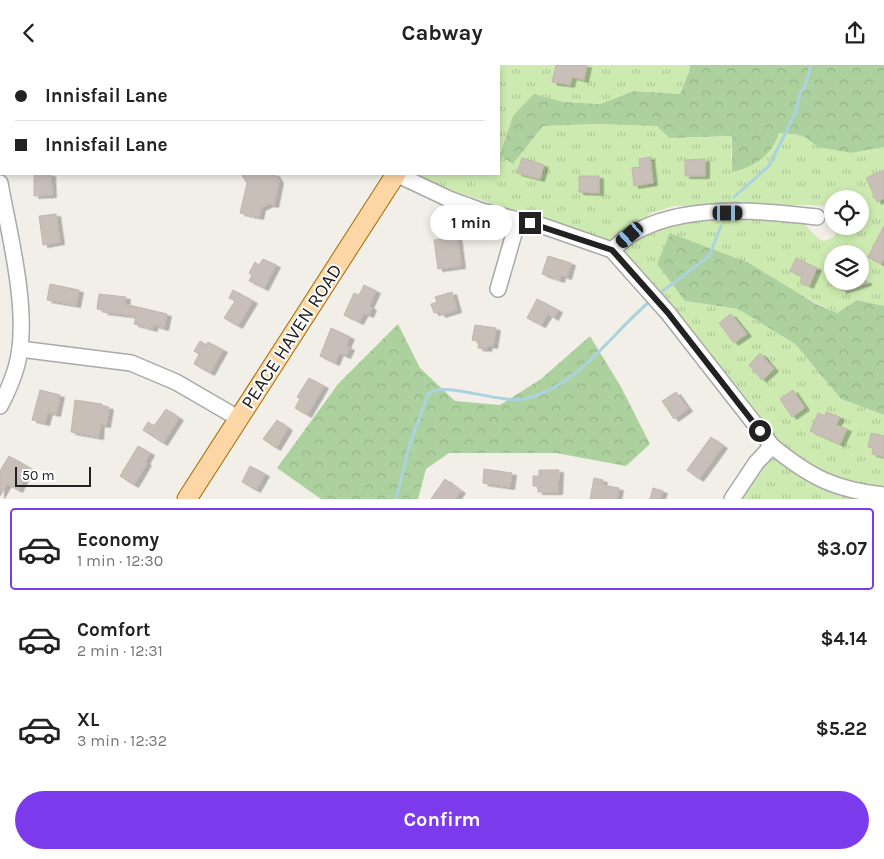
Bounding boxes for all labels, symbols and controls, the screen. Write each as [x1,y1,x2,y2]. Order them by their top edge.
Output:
icon: back [15,19,43,47]
icon: share [841,19,869,47]
text: Cabway [402,20,482,46]
text: Innisfail Lane [45,85,168,107]
text: Innisfail Lane [45,134,168,156]
map controls [824,190,869,290]
button: locate [824,190,869,235]
callout: 1 min [430,205,512,241]
car [713,206,743,221]
route end [519,212,541,234]
text: 1 min [451,213,491,232]
car [613,219,646,251]
button: layers [824,245,869,290]
street label: PEACE HAVEN ROAD [237,260,347,413]
route start [749,420,771,442]
scale bar [15,464,91,487]
text: 50 m [22,467,55,484]
icon: car [17,527,62,572]
text: Economy [77,529,159,551]
text: $3.07 [817,538,867,560]
text: 1 min · 12:30 [77,551,163,570]
icon: car [17,617,62,662]
text: Comfort [77,619,151,641]
text: $4.14 [820,628,867,650]
text: 2 min · 12:31 [77,641,163,660]
icon: car [17,707,62,752]
text: XL [77,709,99,731]
text: $5.22 [816,718,867,740]
text: 3 min · 12:32 [77,731,167,750]
button: Confirm [15,791,869,849]

